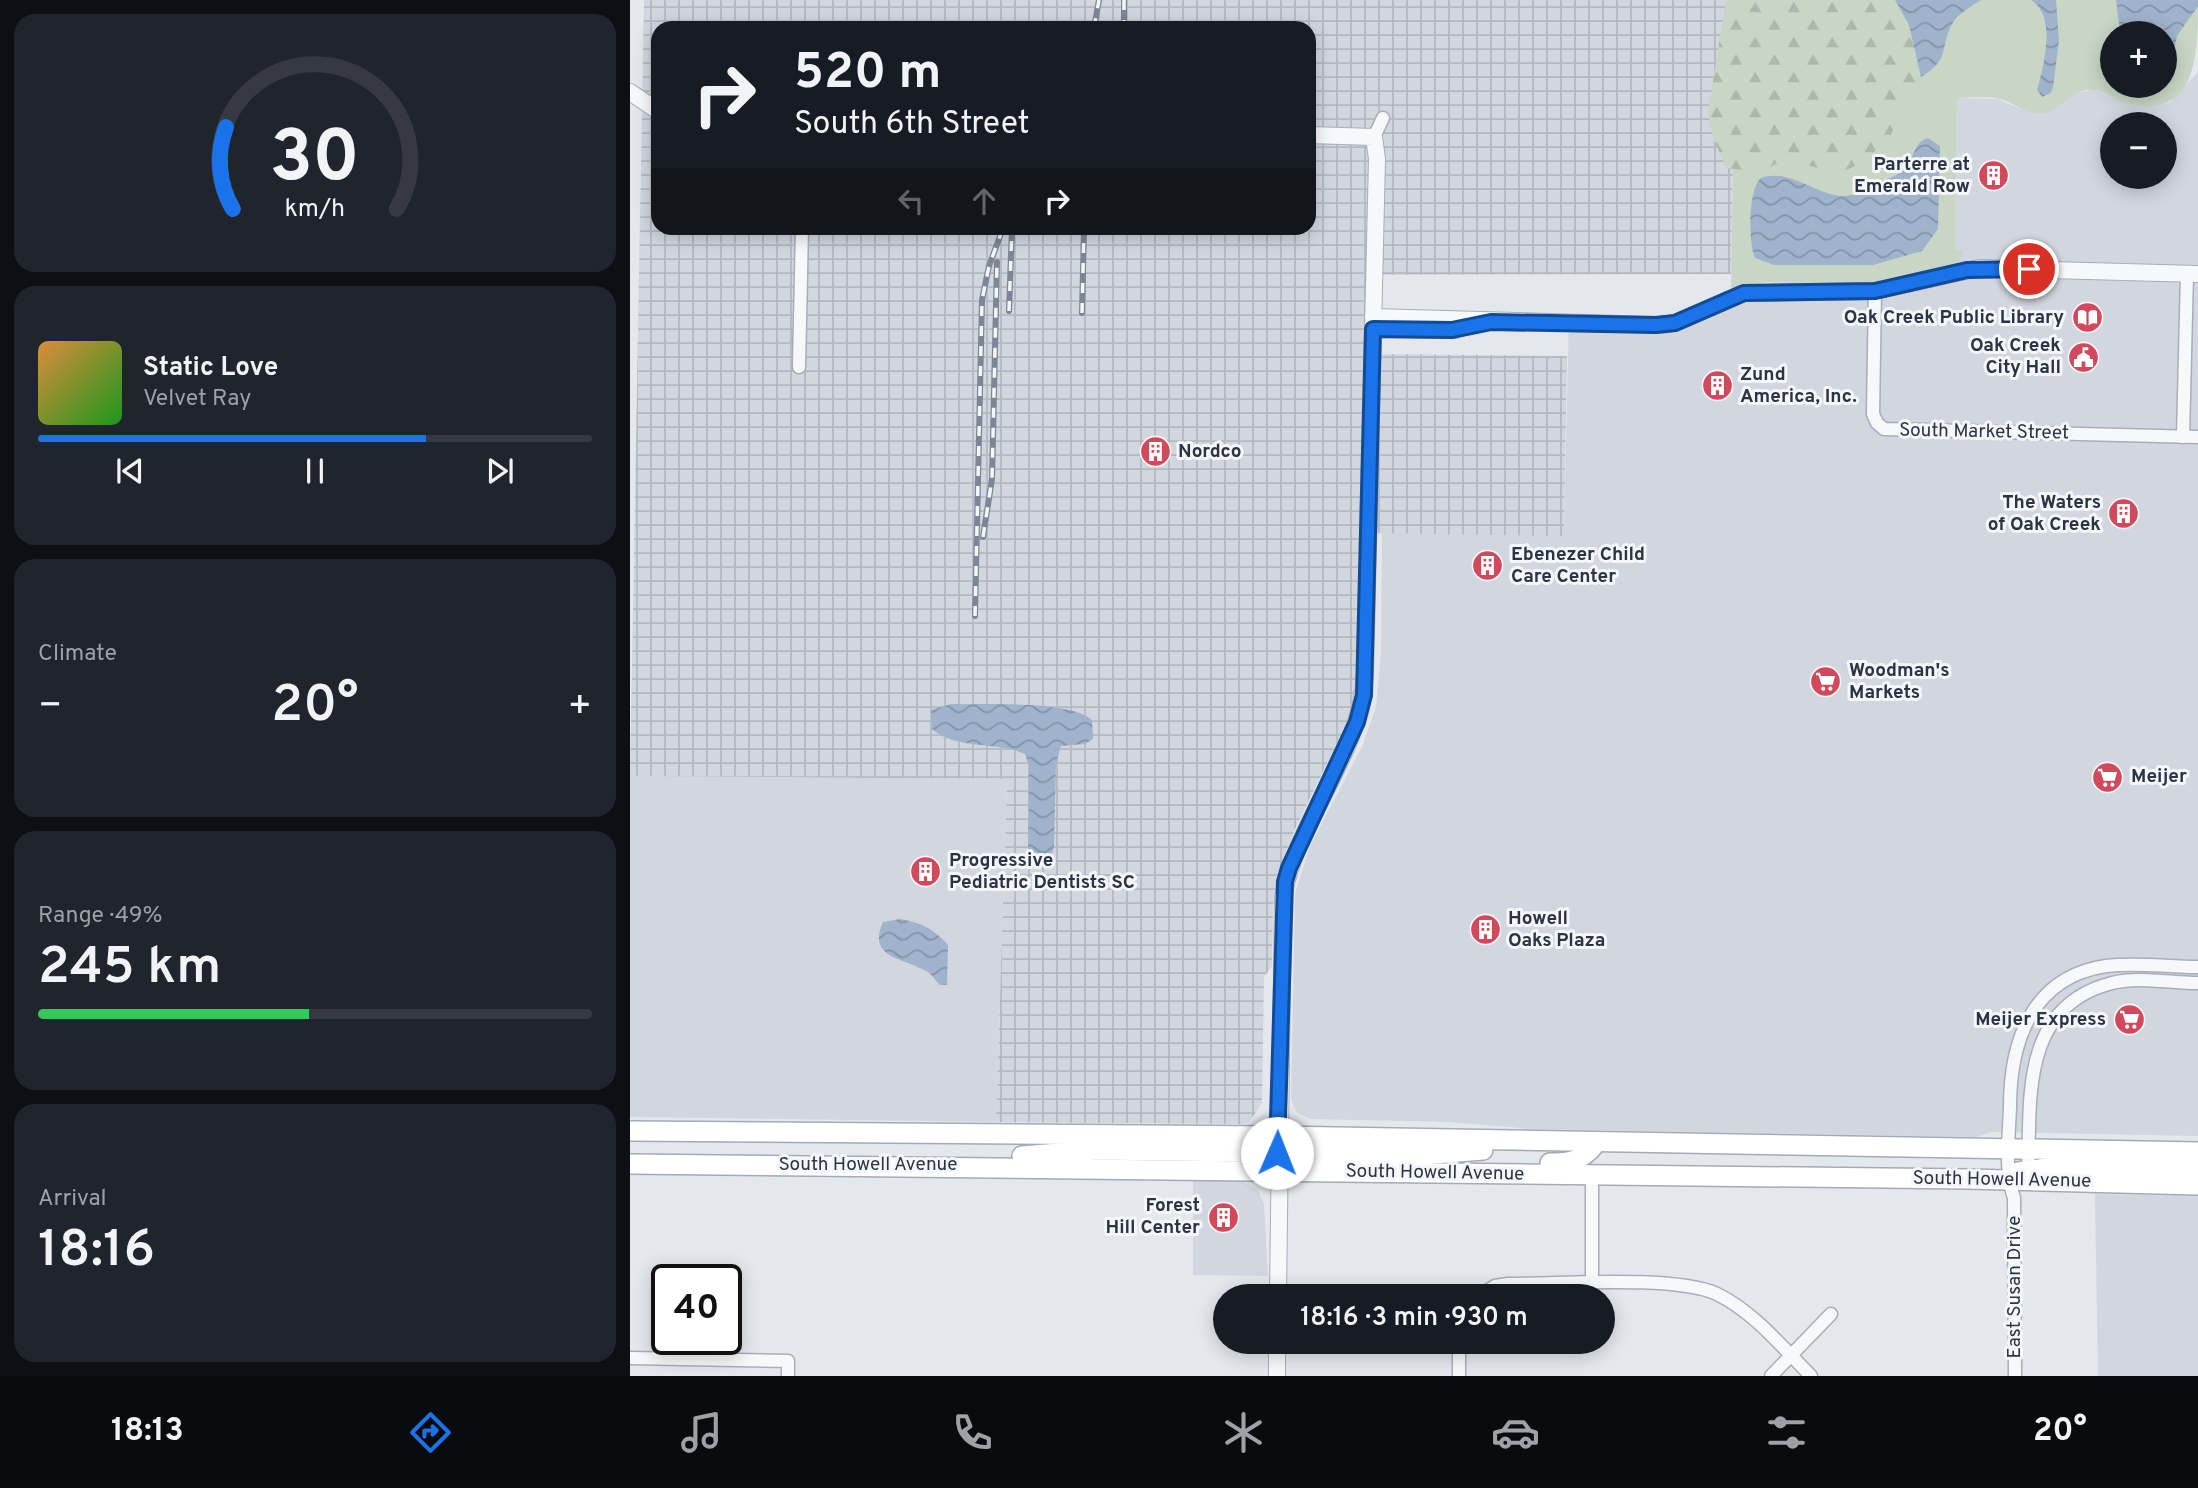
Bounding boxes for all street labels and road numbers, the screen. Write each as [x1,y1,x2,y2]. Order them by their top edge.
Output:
street label: South Market Street [1899,419,2069,445]
street label: South Howell Avenue [779,1153,957,1177]
street label: South Howell Avenue [1345,1159,1525,1187]
street label: South Howell Avenue [1912,1166,2092,1194]
street label: East Susan Drive [2003,1216,2027,1358]

